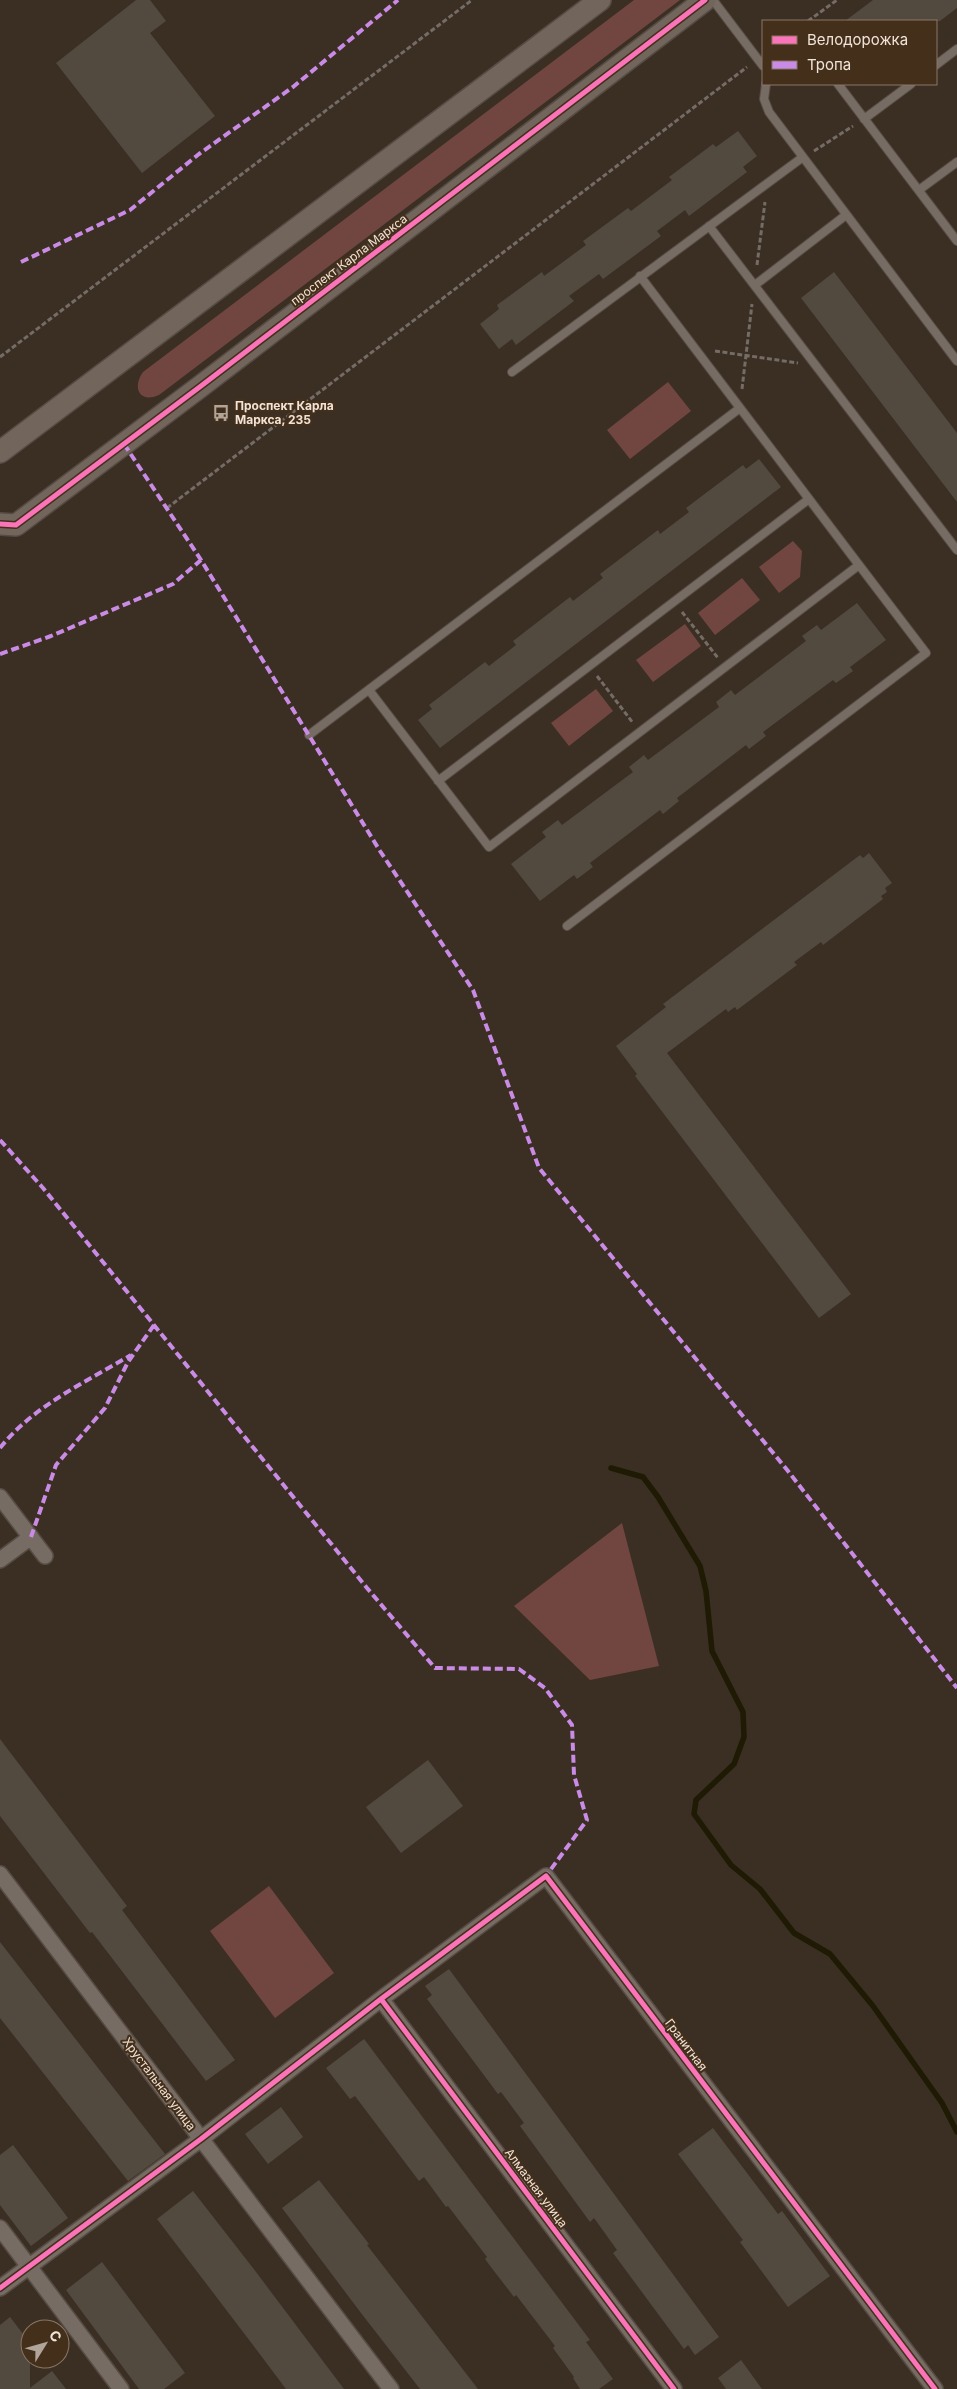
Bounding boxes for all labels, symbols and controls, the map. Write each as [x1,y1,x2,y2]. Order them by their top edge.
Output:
legend [762,20,937,85]
text: Велодорожка [807,30,908,49]
text: Тропа [807,55,851,74]
street label: проспект Карла Маркса [287,211,410,308]
place label: Проспект Карла Маркса, 235 [235,398,334,427]
bus stop icon: Проспект Карла Маркса, 235 [211,403,231,423]
street label: Гранитная [662,2016,711,2074]
street label: Хрустальная улица [120,2034,199,2133]
street label: Алмазная улица [502,2145,571,2230]
north arrow [20,2319,70,2369]
text: С [46,2327,66,2345]

